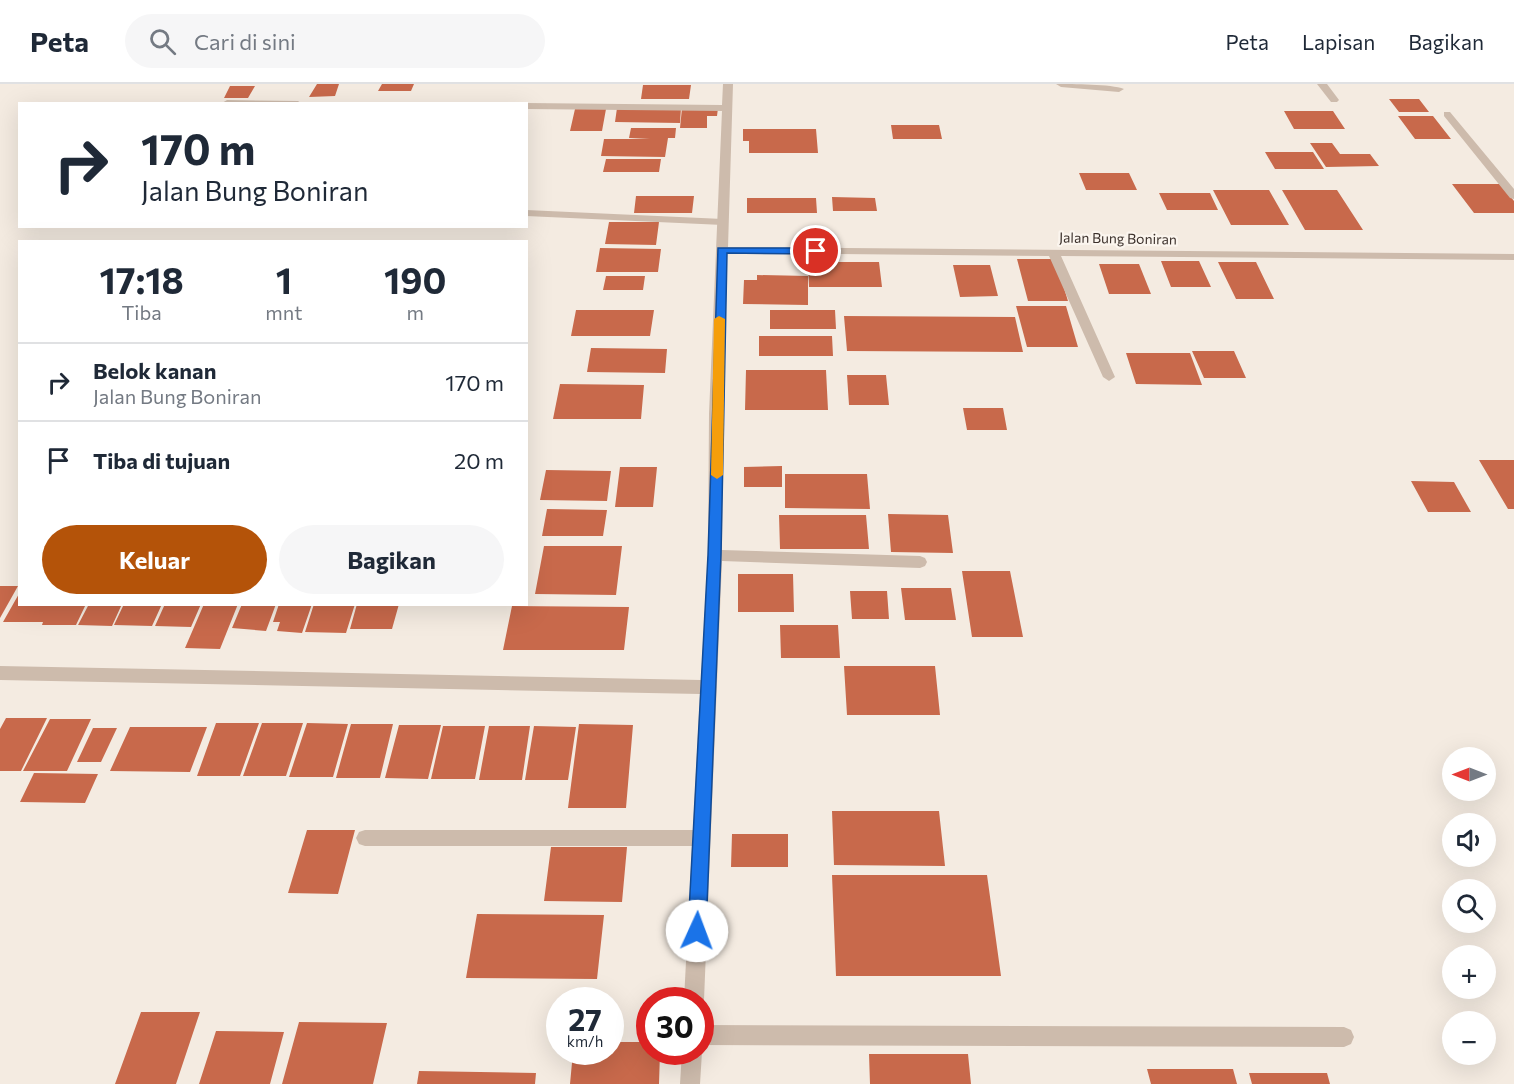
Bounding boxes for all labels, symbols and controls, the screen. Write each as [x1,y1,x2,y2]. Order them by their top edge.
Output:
search box [125,14,545,68]
text: Peta [30,24,89,58]
icon: search [146,25,179,58]
text: Cari di sini [194,28,296,55]
text: Peta [1226,29,1269,54]
text: Lapisan [1302,29,1375,54]
text: Bagikan [1408,29,1484,54]
text: 170 m [141,122,255,174]
icon: right [42,126,120,204]
text: Jalan Bung Boniran [141,174,368,207]
pin [790,225,841,276]
street label: Jalan Bung Boniran [1059,228,1177,248]
icon: arrive [799,234,832,267]
text: 17:18 [100,257,184,301]
text: 1 [276,257,292,301]
text: 190 [384,257,446,301]
text: Tiba [122,300,162,324]
text: mnt [265,300,302,324]
text: m [406,300,424,324]
text: Belok kanan [93,357,216,384]
icon: right [42,366,75,399]
text: 170 m [445,369,504,396]
text: Jalan Bung Boniran [93,384,262,408]
icon: arrive [42,444,75,477]
text: Tiba di tujuan [93,447,230,474]
text: 20 m [454,447,504,474]
button: Keluar [42,525,267,594]
button: Bagikan [279,525,504,594]
north arrow [1442,747,1496,801]
map controls [1442,747,1496,1065]
button: sound [1442,813,1496,867]
button: search [1442,879,1496,933]
position arrow [665,899,729,963]
button: + [1442,945,1496,999]
speed limit sign: 30 [636,987,714,1065]
text: 27 [568,1000,602,1037]
button: − [1442,1011,1496,1065]
text: km/h [567,1032,603,1050]

